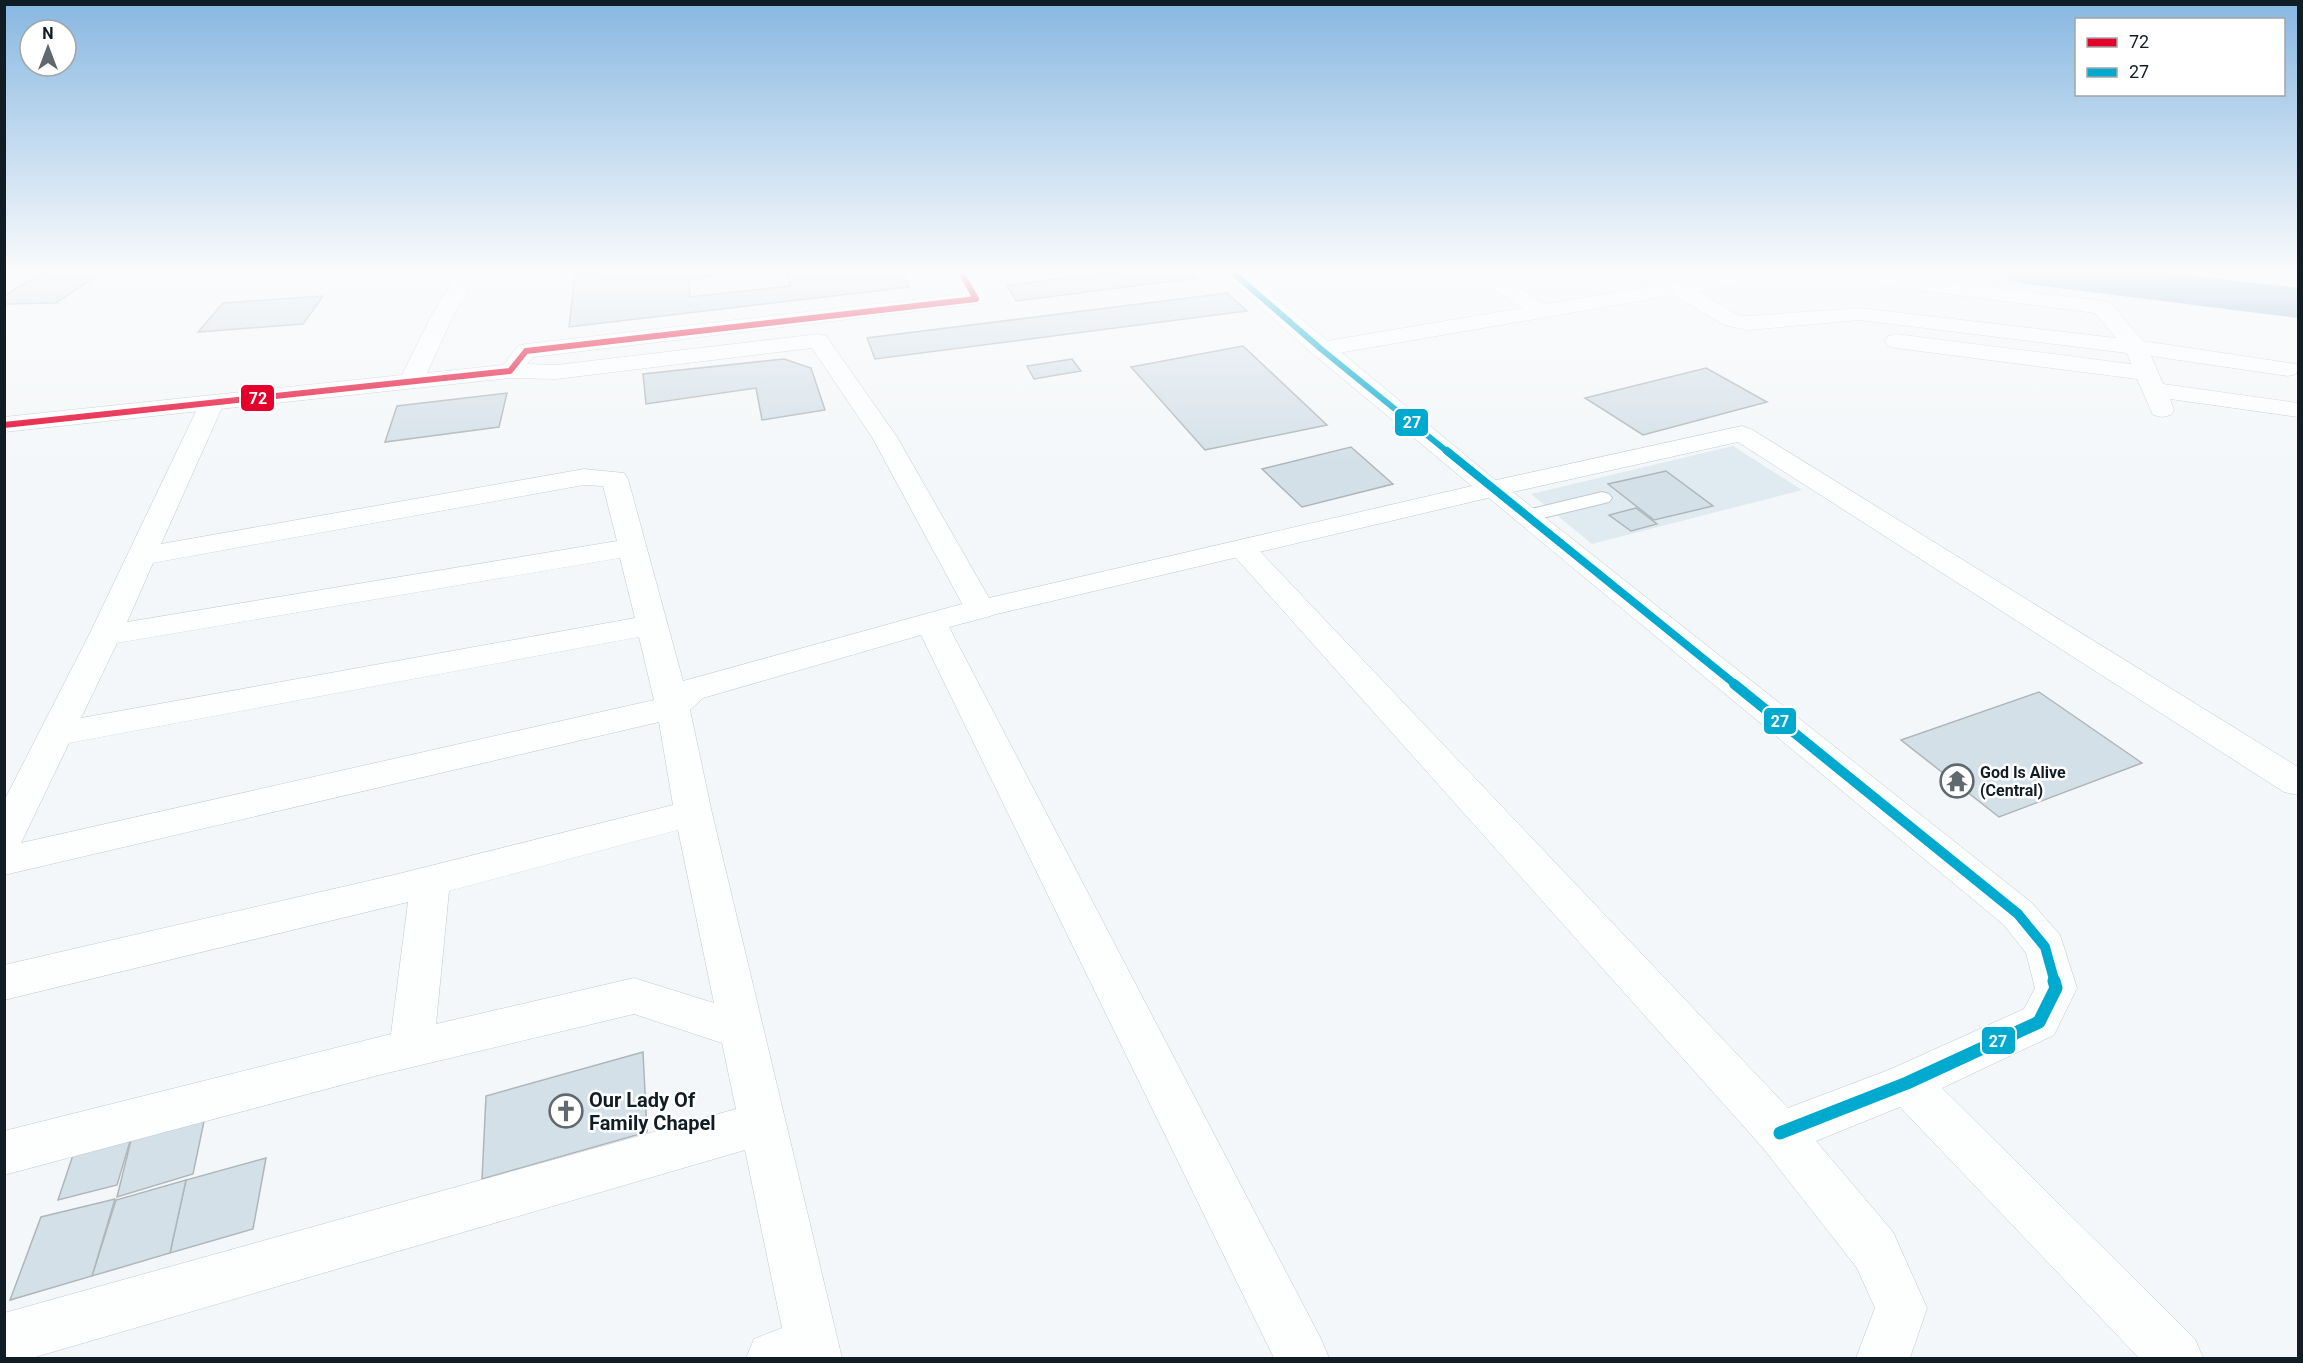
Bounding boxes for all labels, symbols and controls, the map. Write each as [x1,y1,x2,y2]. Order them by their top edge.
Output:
north arrow [18,18,78,78]
legend [2075,18,2285,96]
text: N [42,24,54,43]
text: 72 [2129,31,2149,52]
text: 27 [2129,61,2149,82]
line badge: 72 [240,384,275,412]
text: 72 [249,389,267,408]
line badge: 27 [1394,408,1429,437]
text: 27 [1403,413,1421,432]
line badge: 27 [1763,707,1797,735]
text: 27 [1771,712,1789,731]
temple icon: God Is Alive (Central) [1939,763,1975,799]
place label: God Is Alive (Central) [1980,763,2066,800]
line badge: 27 [1981,1026,2016,1055]
text: 27 [1989,1032,2007,1051]
place label: Our Lady Of Family Chapel [589,1088,716,1135]
church icon: Our Lady Of Family Chapel [548,1093,584,1129]

